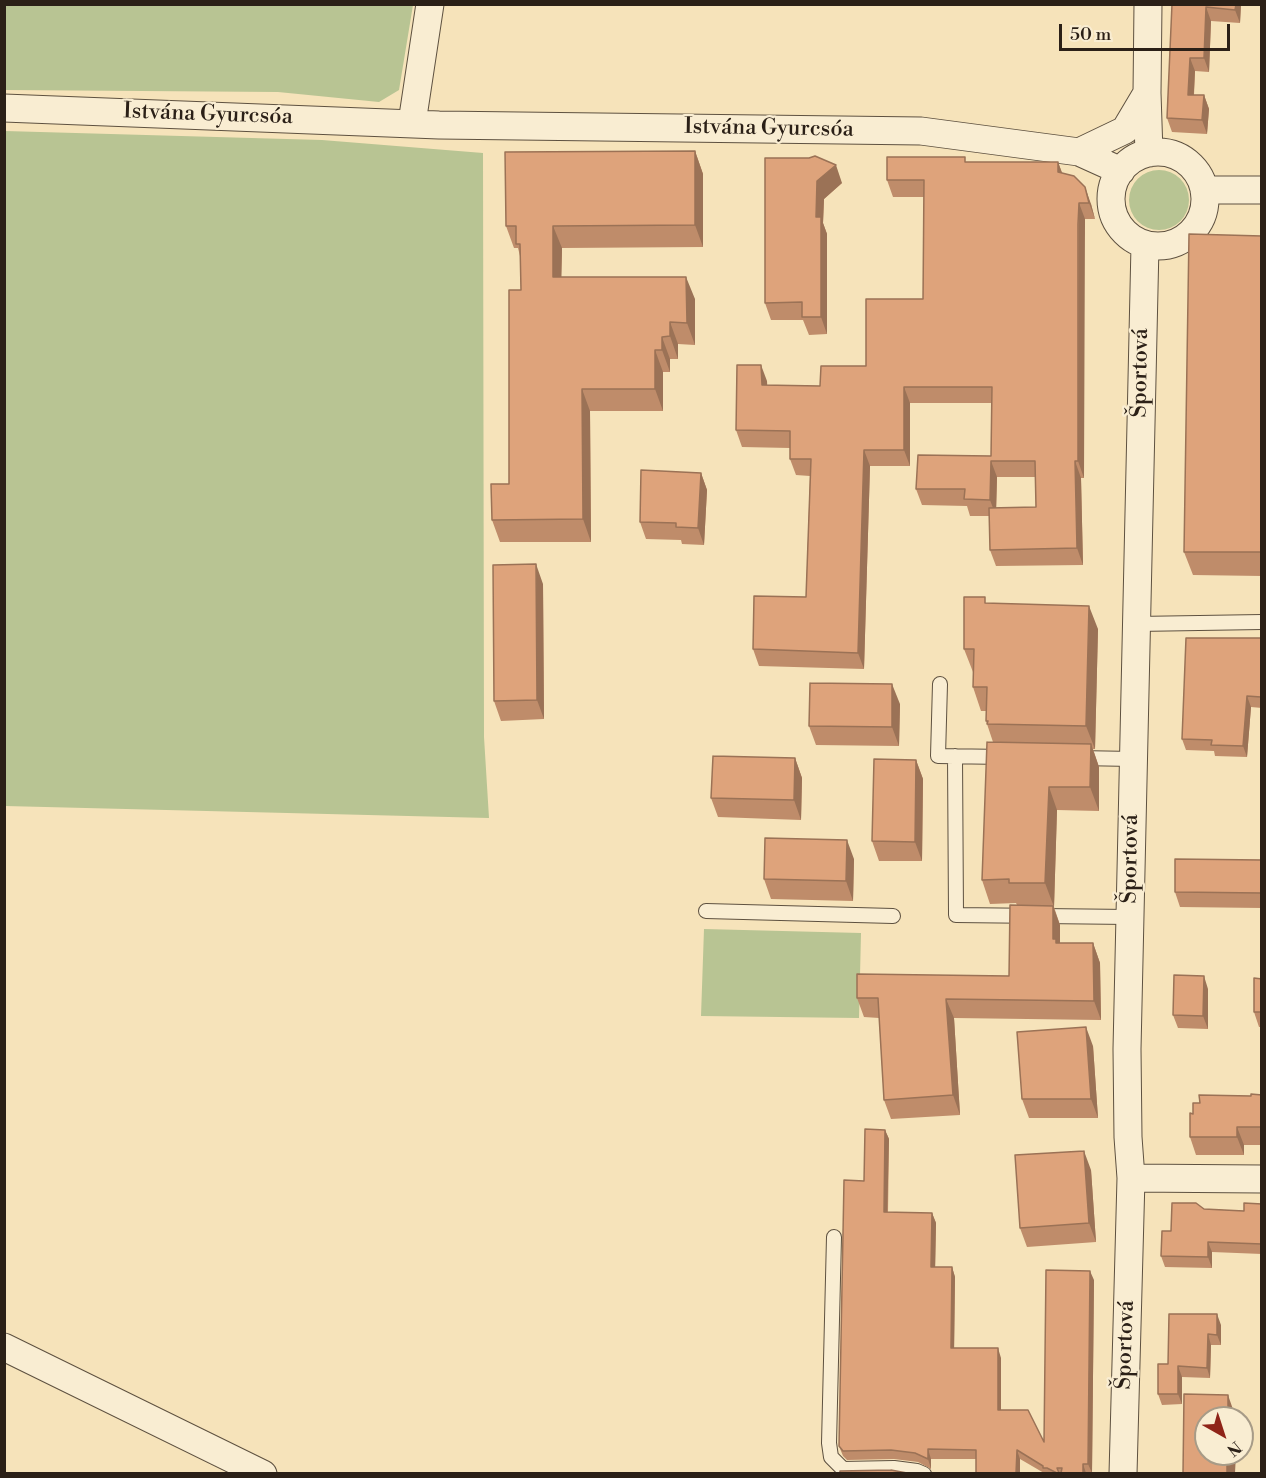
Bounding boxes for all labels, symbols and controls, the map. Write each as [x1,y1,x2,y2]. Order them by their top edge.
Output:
scale bar [1062,12,1233,50]
text: 50 m [1070,23,1111,46]
street label: Istvána Gyurcsóa [123,99,293,131]
street label: Istvána Gyurcsóa [684,114,854,144]
street label: Športová [1127,328,1155,418]
street label: Športová [1117,814,1145,904]
street label: Športová [1111,1300,1141,1390]
north arrow [1194,1406,1254,1466]
text: N [1223,1437,1245,1460]

